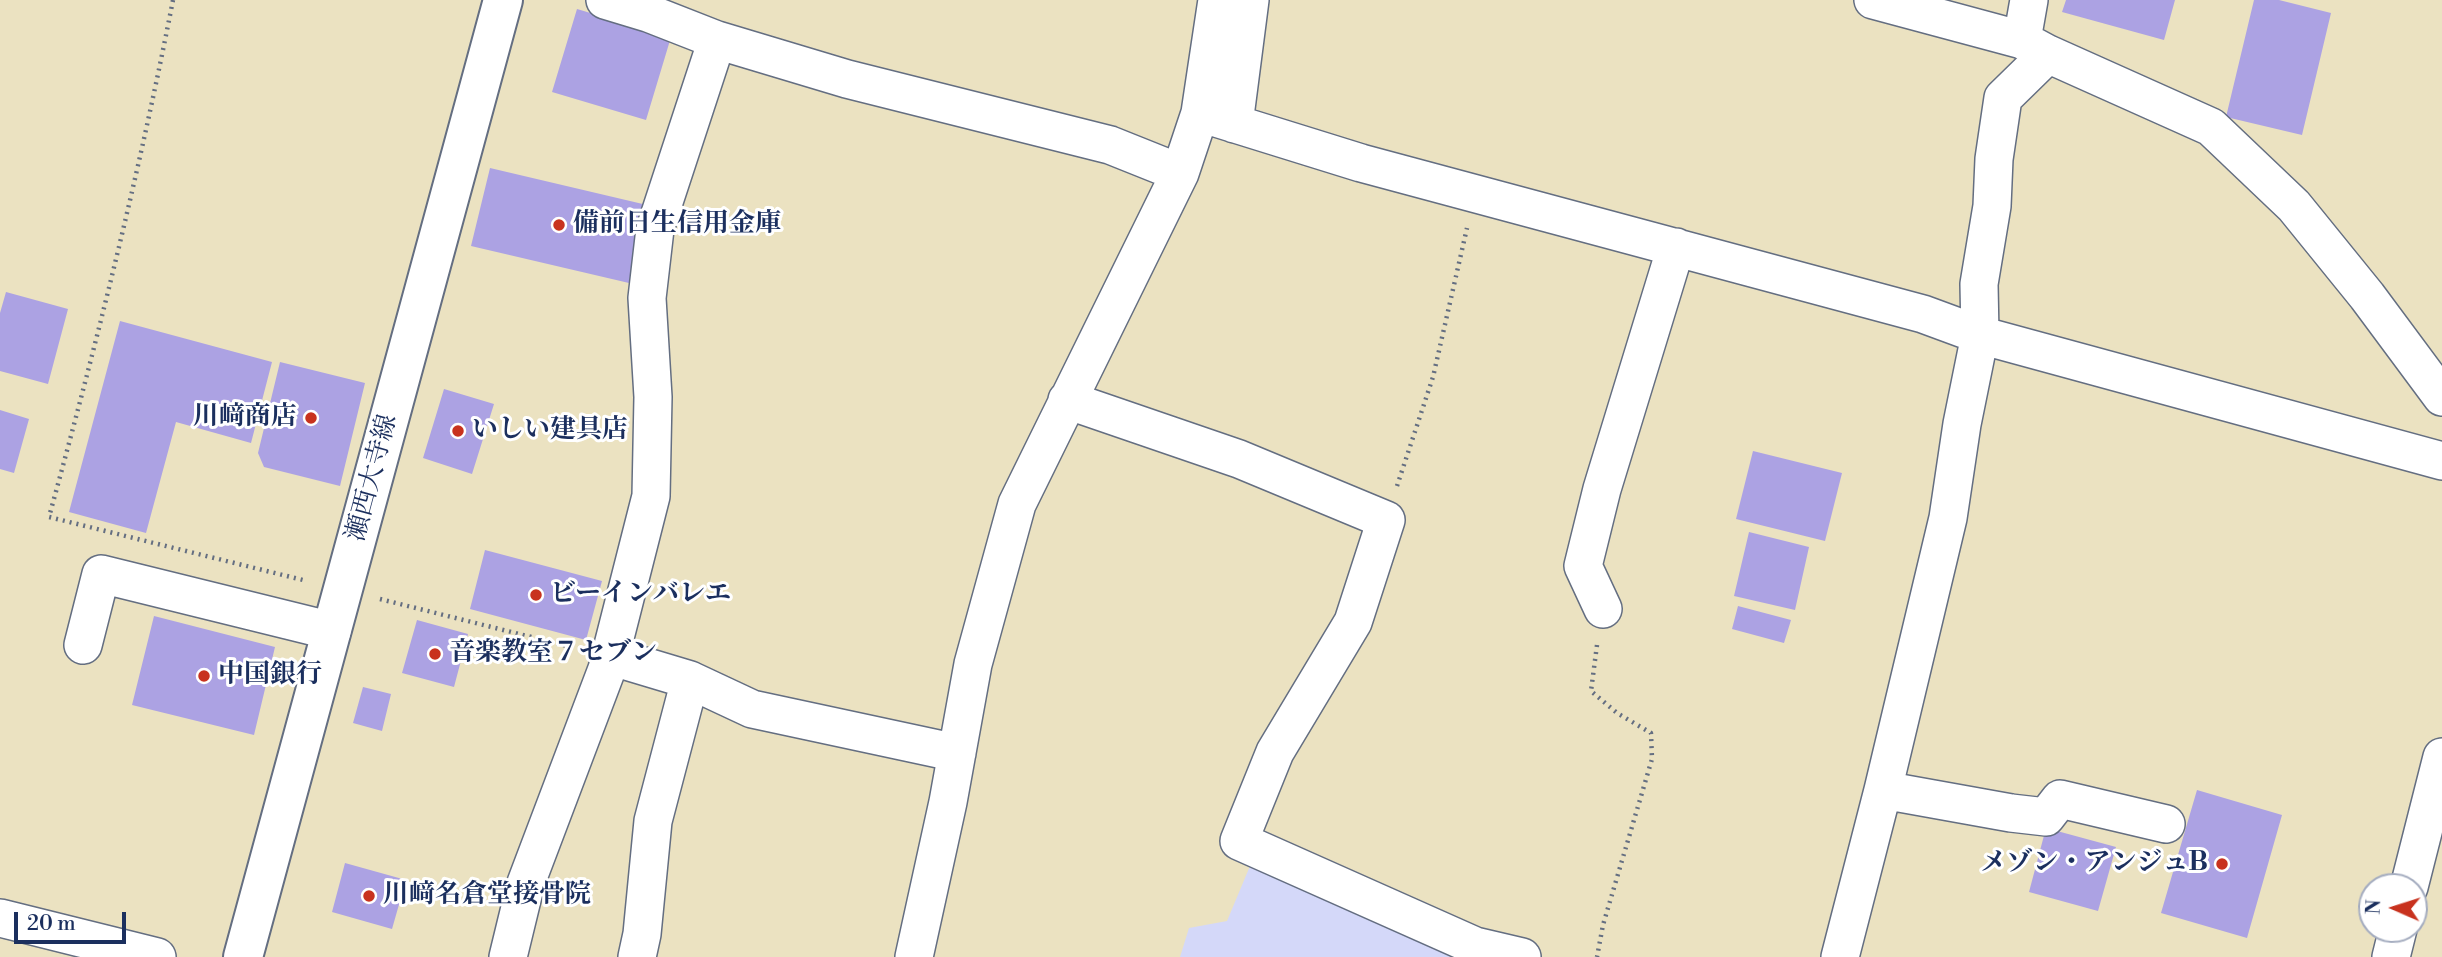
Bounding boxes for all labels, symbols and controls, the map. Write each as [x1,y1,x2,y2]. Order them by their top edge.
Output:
place label: 備前日生信用金庫 [573,209,781,241]
marker: 備前日生信用金庫 [551,217,567,233]
place label: 川﨑商店 [193,402,297,434]
marker: 川﨑商店 [303,410,319,426]
street label: 瀬西大寺線 [341,411,405,545]
place label: いしい建具店 [472,415,628,447]
marker: いしい建具店 [450,423,466,439]
place label: ビーインバレエ [550,579,731,611]
marker: ビーインバレエ [528,587,544,603]
place label: 音楽教室７セブン [449,638,657,670]
marker: 音楽教室７セブン [427,646,443,662]
place label: 中国銀行 [218,660,322,692]
marker: 中国銀行 [196,668,212,684]
place label: メゾン・アンジュB [1980,848,2208,880]
marker: メゾン・アンジュB [2214,856,2230,872]
north arrow [2358,873,2428,943]
place label: 川﨑名倉堂接骨院 [383,880,591,912]
marker: 川﨑名倉堂接骨院 [361,888,377,904]
scale bar [18,898,130,942]
text: N [2362,899,2386,915]
text: 20 m [27,911,76,937]

